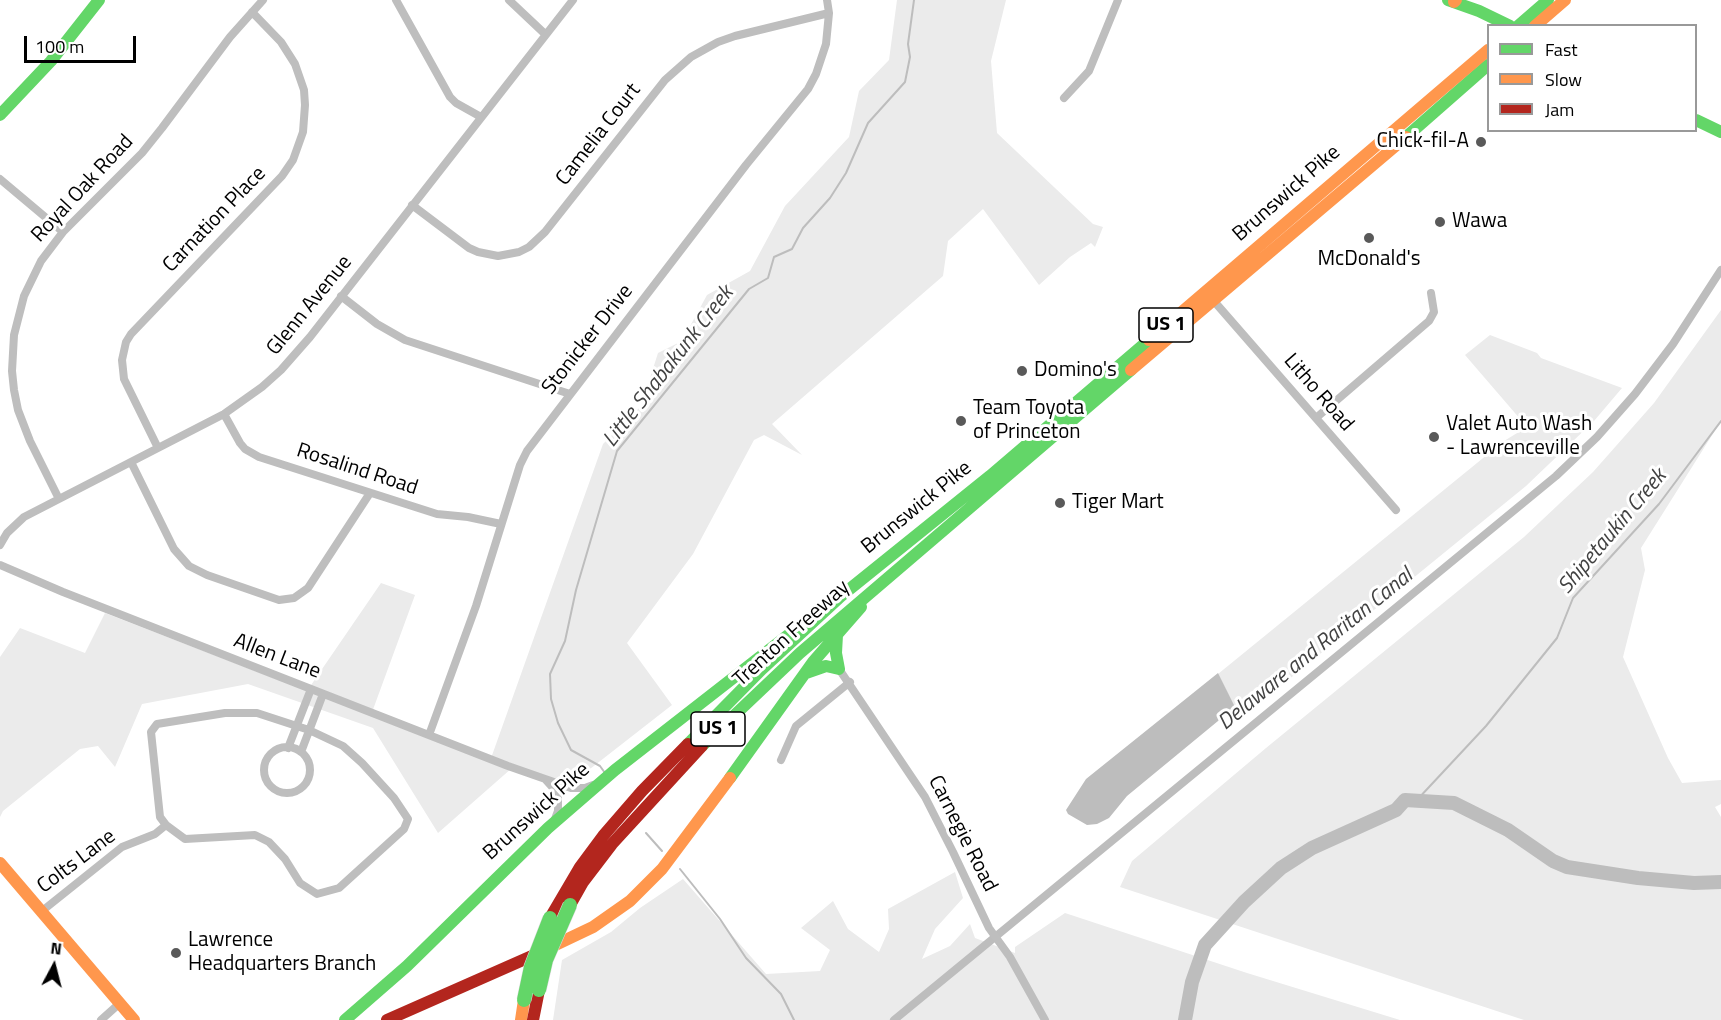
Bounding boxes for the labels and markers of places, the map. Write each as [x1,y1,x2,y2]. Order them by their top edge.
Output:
place label: Chick-fil-A [1376,129,1469,155]
marker: Chick-fil-A [1474,135,1488,149]
place label: Wawa [1452,209,1507,235]
marker: Wawa [1433,215,1447,229]
marker: McDonald's [1362,231,1376,245]
place label: McDonald's [1317,247,1421,273]
place label: Domino's [1034,358,1117,384]
marker: Domino's [1015,364,1029,378]
place label: Team Toyota of Princeton [973,396,1084,446]
place label: Valet Auto Wash - Lawrenceville [1446,412,1592,462]
marker: Team Toyota of Princeton [954,414,968,428]
marker: Valet Auto Wash - Lawrenceville [1427,430,1441,444]
place label: Tiger Mart [1072,490,1164,516]
marker: Tiger Mart [1053,496,1067,510]
place label: Lawrence Headquarters Branch [188,928,376,978]
marker: Lawrence Headquarters Branch [169,946,183,960]

